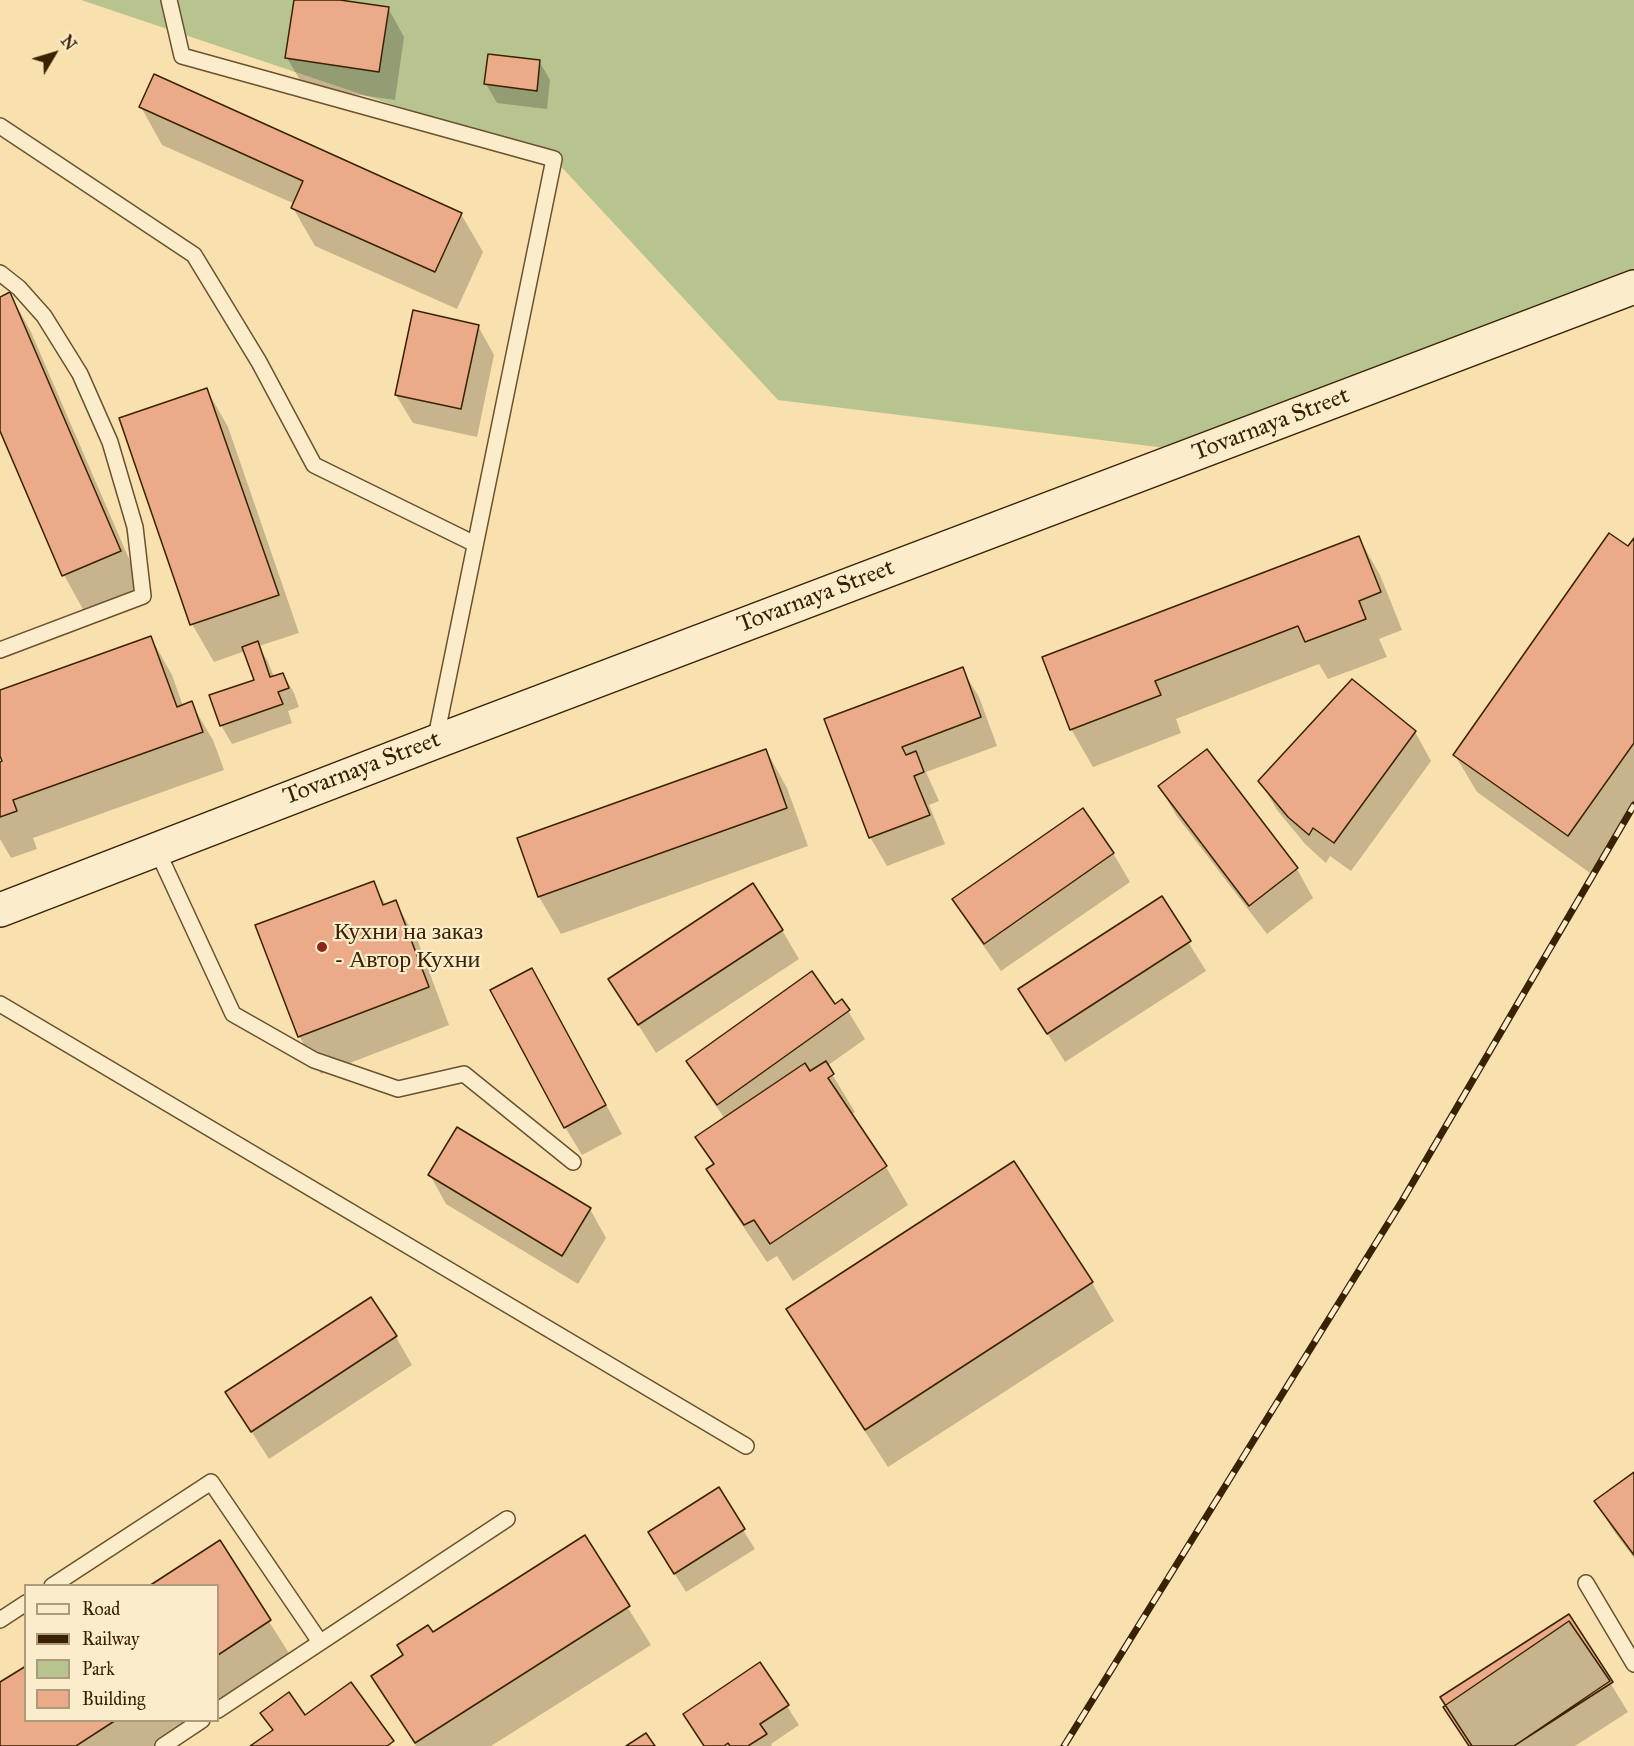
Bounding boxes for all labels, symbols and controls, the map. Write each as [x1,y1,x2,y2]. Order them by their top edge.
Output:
north arrow [24,24,84,84]
text: N [57,31,80,54]
street label: Tovarnaya Street [1188,382,1354,468]
street label: Tovarnaya Street [733,554,899,640]
street label: Tovarnaya Street [279,726,445,812]
place label: Кухни на заказ - Автор Кухни [334,919,483,975]
marker: Кухни на заказ - Автор Кухни [315,940,329,954]
legend [24,1584,219,1722]
text: Road [82,1598,120,1620]
text: Railway [82,1628,139,1650]
text: Park [82,1658,115,1680]
text: Building [82,1688,145,1710]

